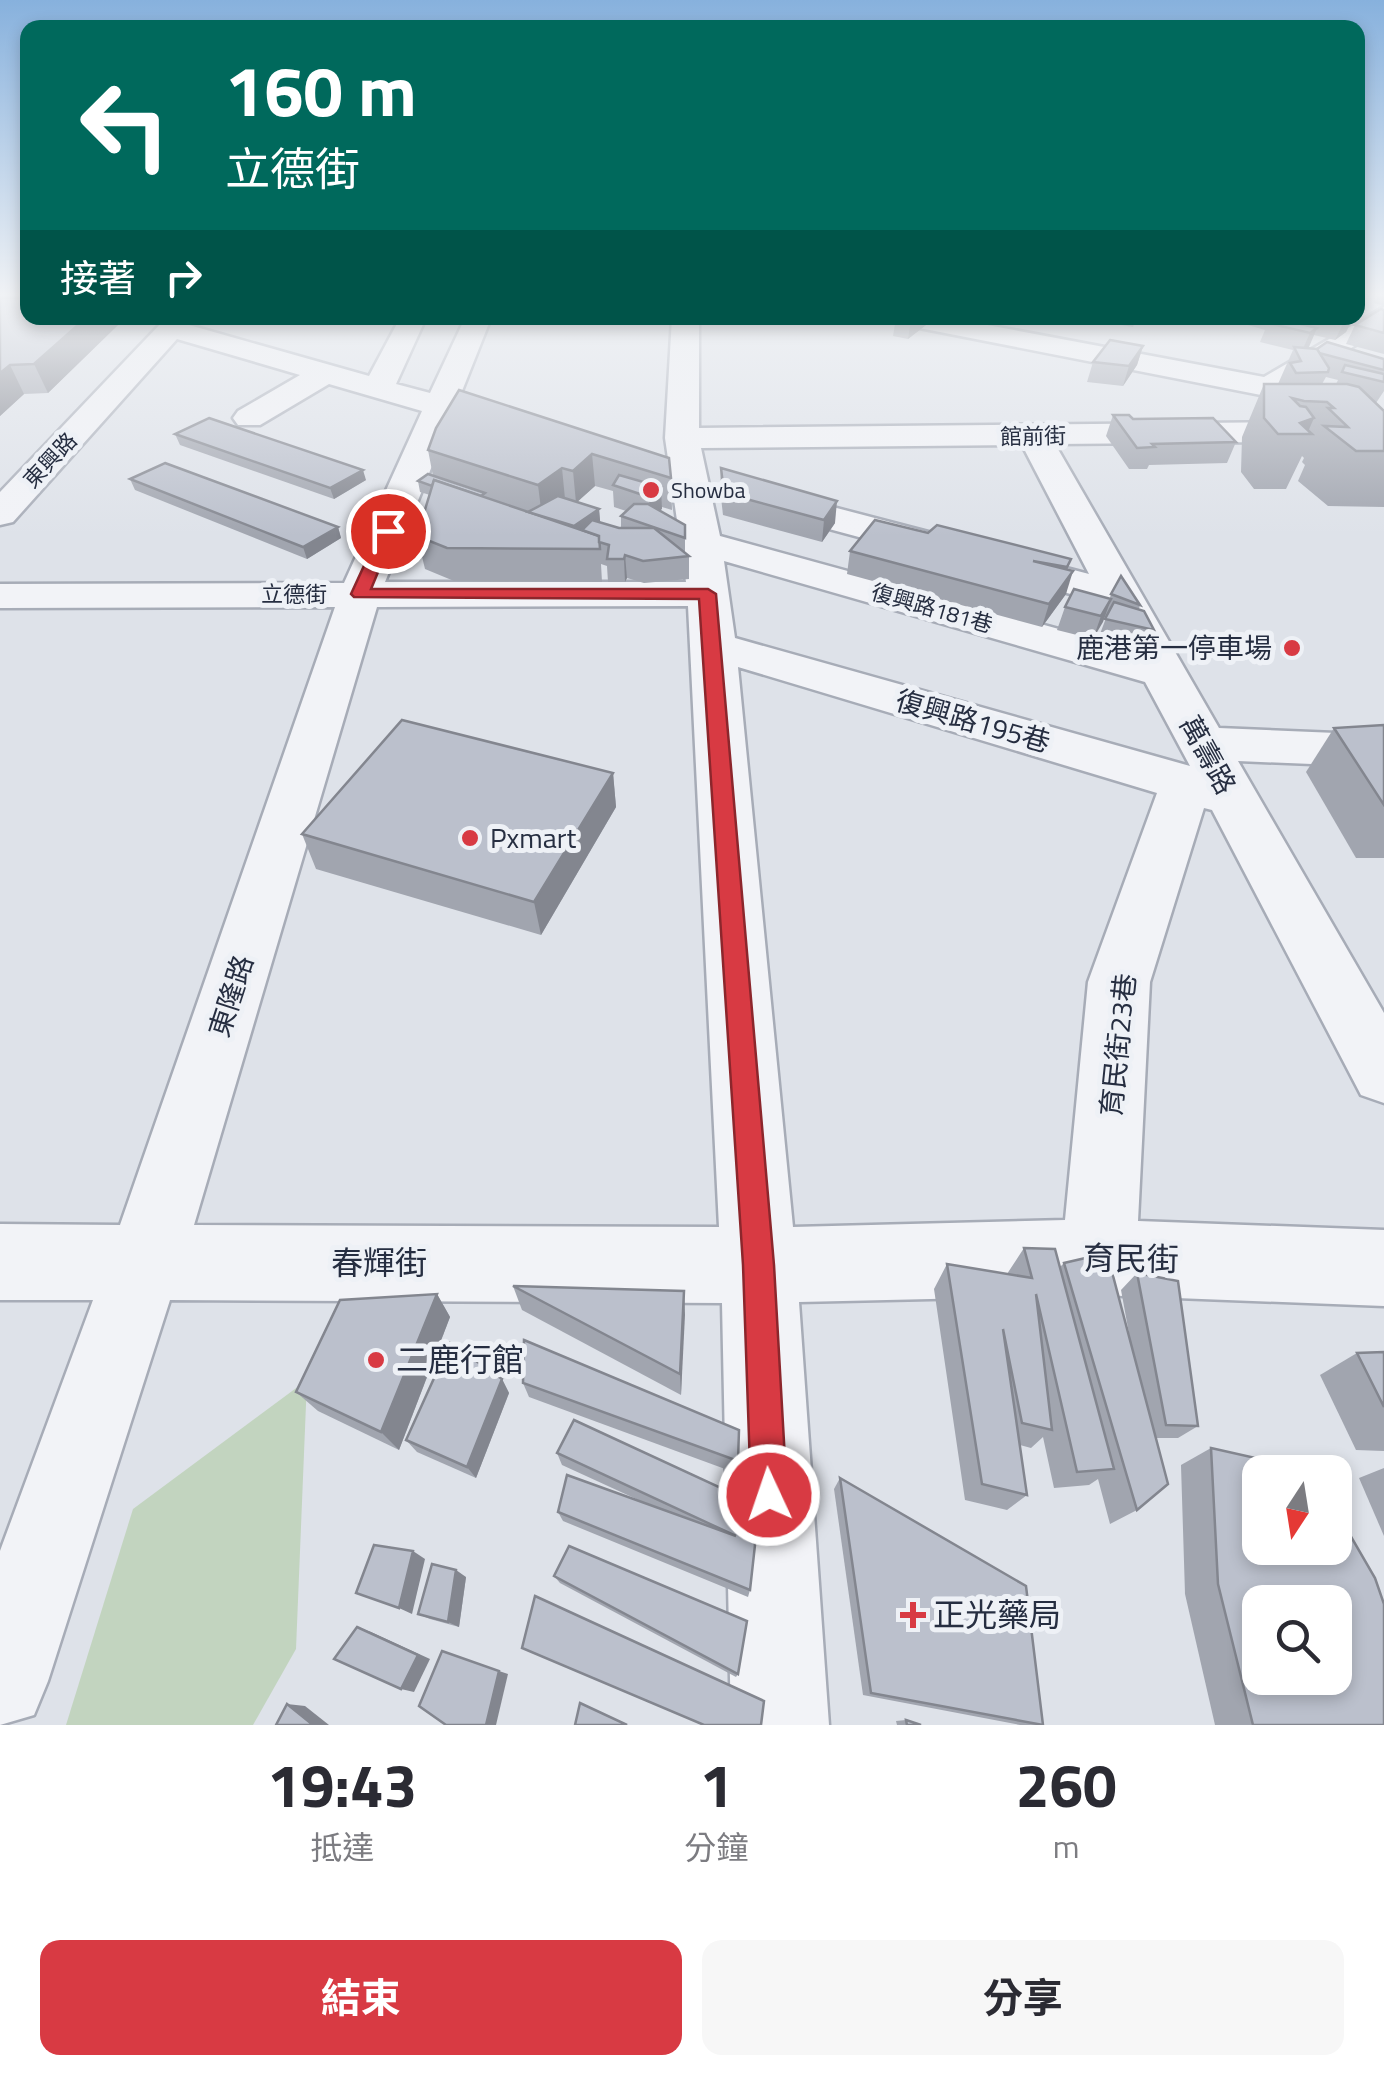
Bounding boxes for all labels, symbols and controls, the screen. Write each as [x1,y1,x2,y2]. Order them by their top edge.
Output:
text: 160 m [225,37,417,143]
icon: left [60,60,190,190]
text: 立德街 [225,134,360,202]
text: 接著 [60,249,136,307]
icon: right [156,250,211,305]
street label: 館前街 [1000,418,1066,454]
street label: 東興路 [15,424,85,496]
place label: Showba [671,473,746,507]
marker: Showba [640,479,662,501]
pin [346,489,431,574]
icon: arrive [361,504,416,559]
street label: 復興路181巷 [867,574,997,642]
street label: 立德街 [261,577,327,611]
place label: 鹿港第一停車場 [1076,626,1272,669]
marker: 鹿港第一停車場 [1281,637,1303,659]
street label: 復興路195巷 [891,678,1056,763]
street label: 萬壽路 [1169,708,1248,802]
place label: Pxmart [490,816,576,859]
marker: Pxmart [459,827,481,849]
street label: 東隆路 [197,949,264,1042]
street label: 育民街23巷 [1089,971,1146,1118]
street label: 育民街 [1083,1233,1179,1283]
street label: 春輝街 [331,1238,427,1286]
place label: 二鹿行館 [396,1335,524,1383]
marker: 二鹿行館 [365,1349,387,1371]
position arrow [717,1443,821,1547]
north arrow [1242,1455,1352,1565]
map controls [1242,1455,1352,1695]
button: search [1242,1585,1352,1695]
place label: 正光藥局 [933,1590,1061,1638]
marker: 正光藥局 [902,1604,924,1626]
text: 19:43 [267,1739,417,1830]
text: 1 [700,1739,733,1830]
text: 260 [1016,1739,1117,1830]
text: m [1053,1822,1080,1870]
text: 抵達 [310,1823,374,1871]
text: 分鐘 [684,1823,748,1871]
button: 結束 [40,1940,682,2055]
button: 分享 [702,1940,1344,2055]

